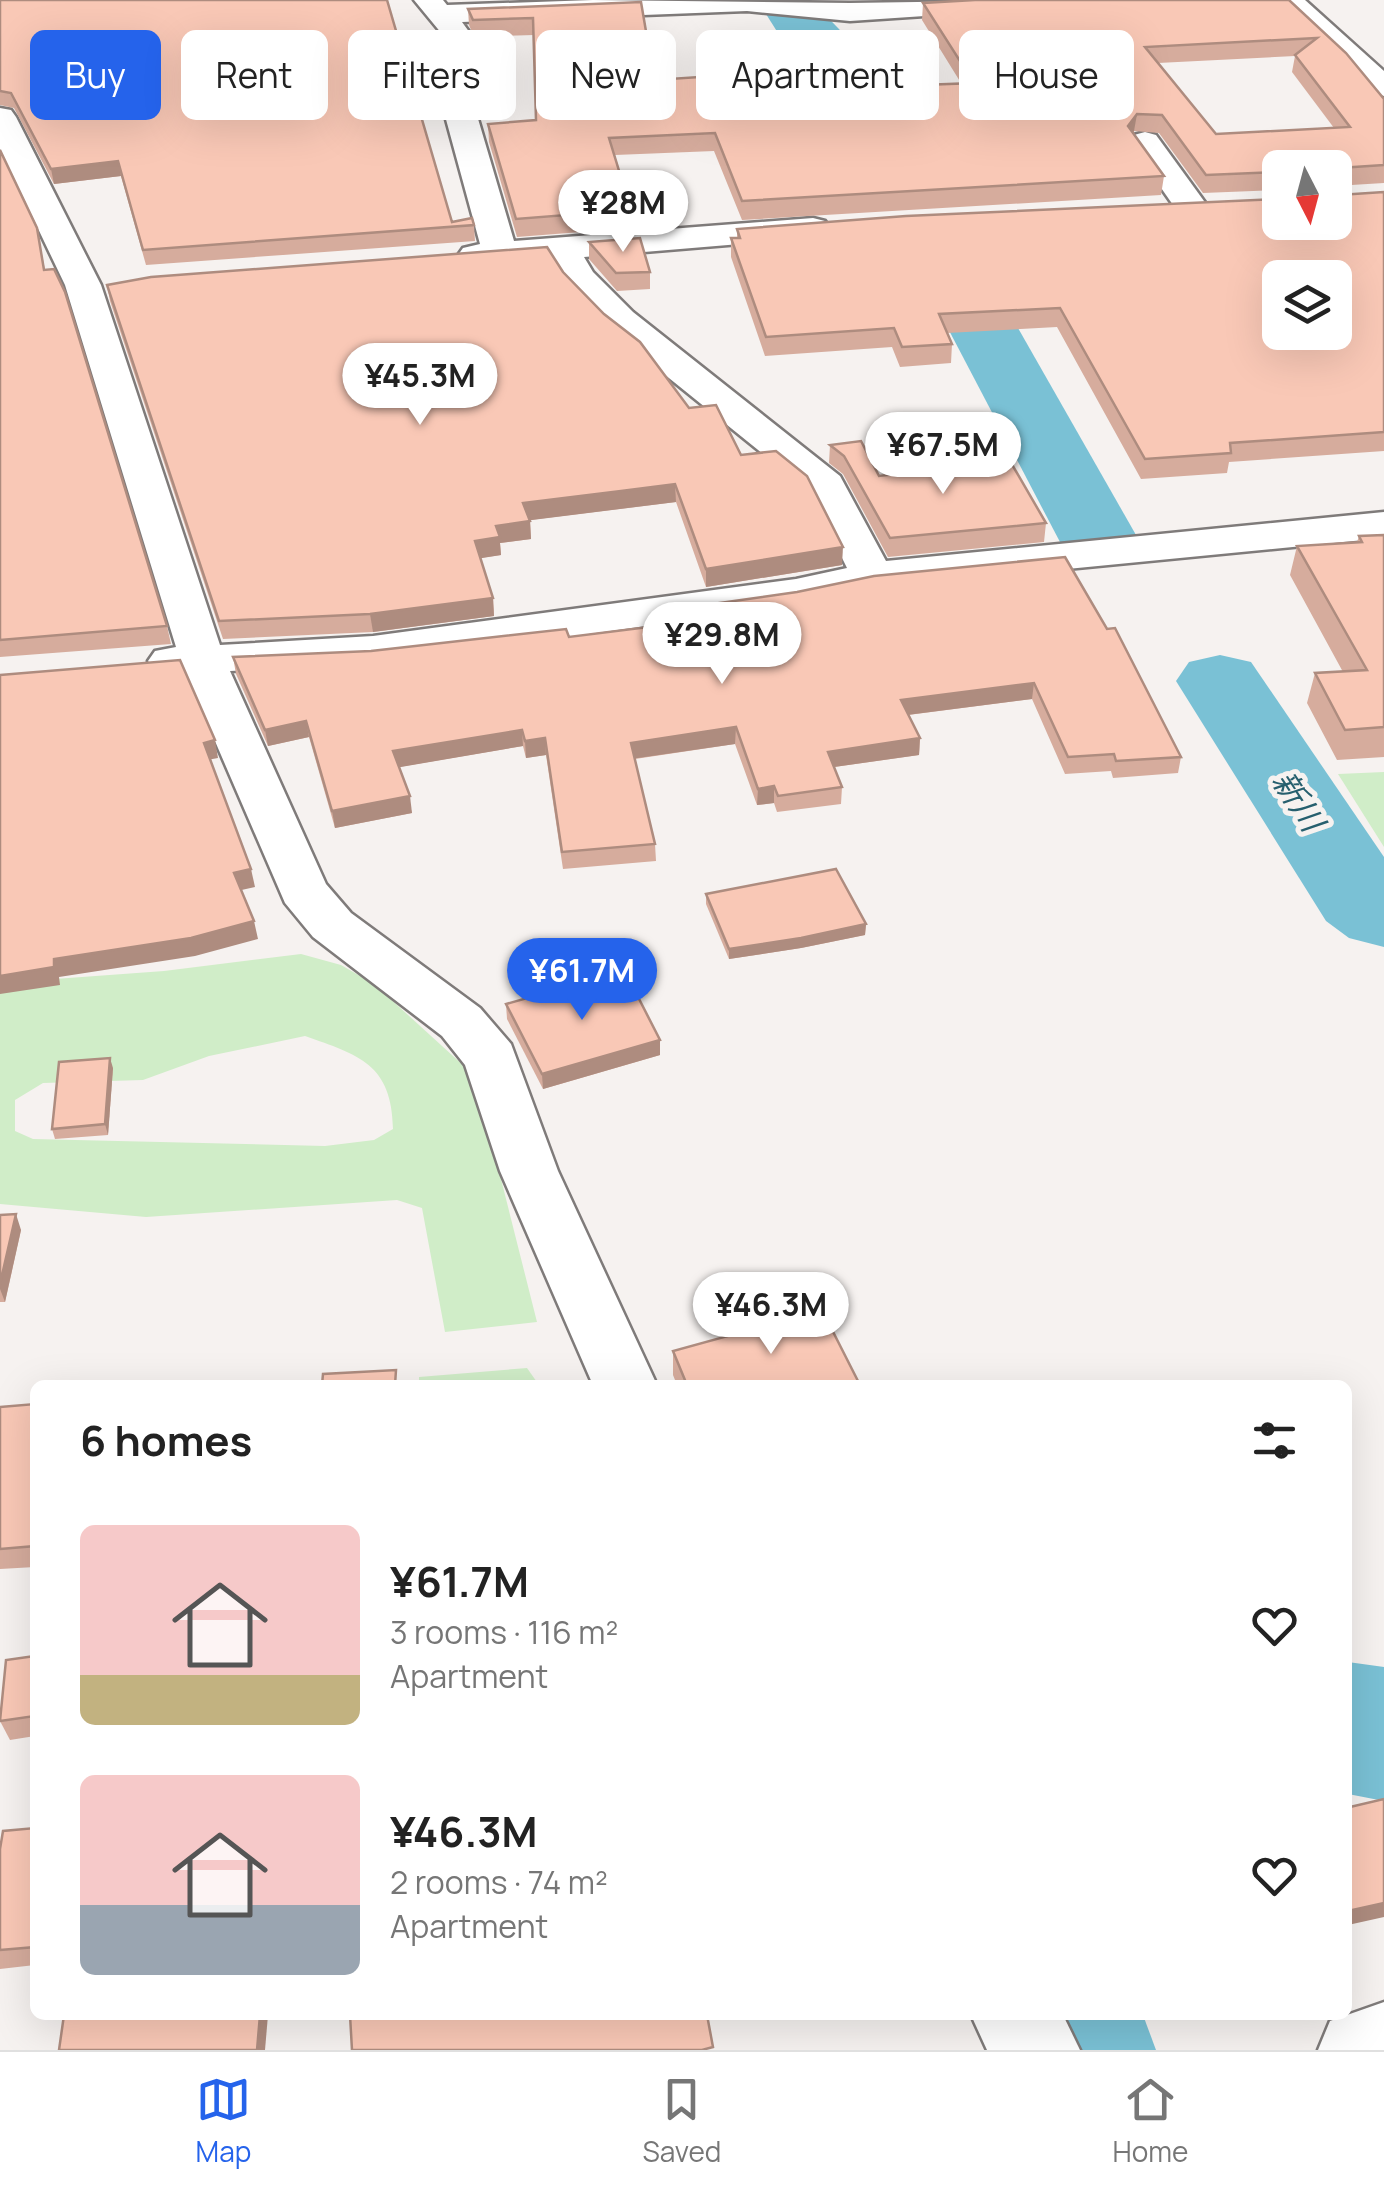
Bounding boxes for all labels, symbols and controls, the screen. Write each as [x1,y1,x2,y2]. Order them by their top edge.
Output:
chip: Buy [30,30,161,120]
chip: Rent [181,30,328,120]
chip: Filters [348,30,516,120]
chip: New [536,30,676,120]
chip: Apartment [696,30,939,120]
chip: House [959,30,1134,120]
north arrow [1262,150,1352,240]
map controls [1262,150,1352,350]
pin: ¥28M [564,170,682,255]
text: ¥28M [580,180,666,224]
button: layers [1262,260,1352,350]
pin: ¥45.3M [339,343,501,428]
text: ¥45.3M [364,353,476,397]
pin: ¥67.5M [862,412,1024,497]
text: ¥67.5M [887,422,999,466]
pin: ¥29.8M [641,602,803,687]
text: ¥29.8M [664,612,780,656]
water label: 新川 [1263,762,1336,842]
pin: ¥61.7M [501,938,663,1023]
text: ¥61.7M [529,948,635,992]
pin: ¥46.3M [690,1272,852,1357]
text: ¥46.3M [715,1282,827,1326]
text: 6 homes [80,1411,252,1469]
icon: filters [1247,1413,1302,1468]
text: ¥61.7M [390,1552,529,1610]
icon: home [160,1565,280,1685]
icon: heart [1247,1598,1302,1653]
text: 3 rooms · 116 m² [390,1610,618,1654]
text: Apartment [390,1654,548,1698]
text: ¥46.3M [390,1802,537,1860]
icon: home [160,1815,280,1935]
icon: heart [1247,1848,1302,1903]
text: 2 rooms · 74 m² [390,1860,608,1904]
text: Apartment [390,1904,548,1948]
tab: Map [196,2072,251,2170]
tab: Saved [643,2072,721,2170]
tab: Home [1113,2072,1188,2170]

